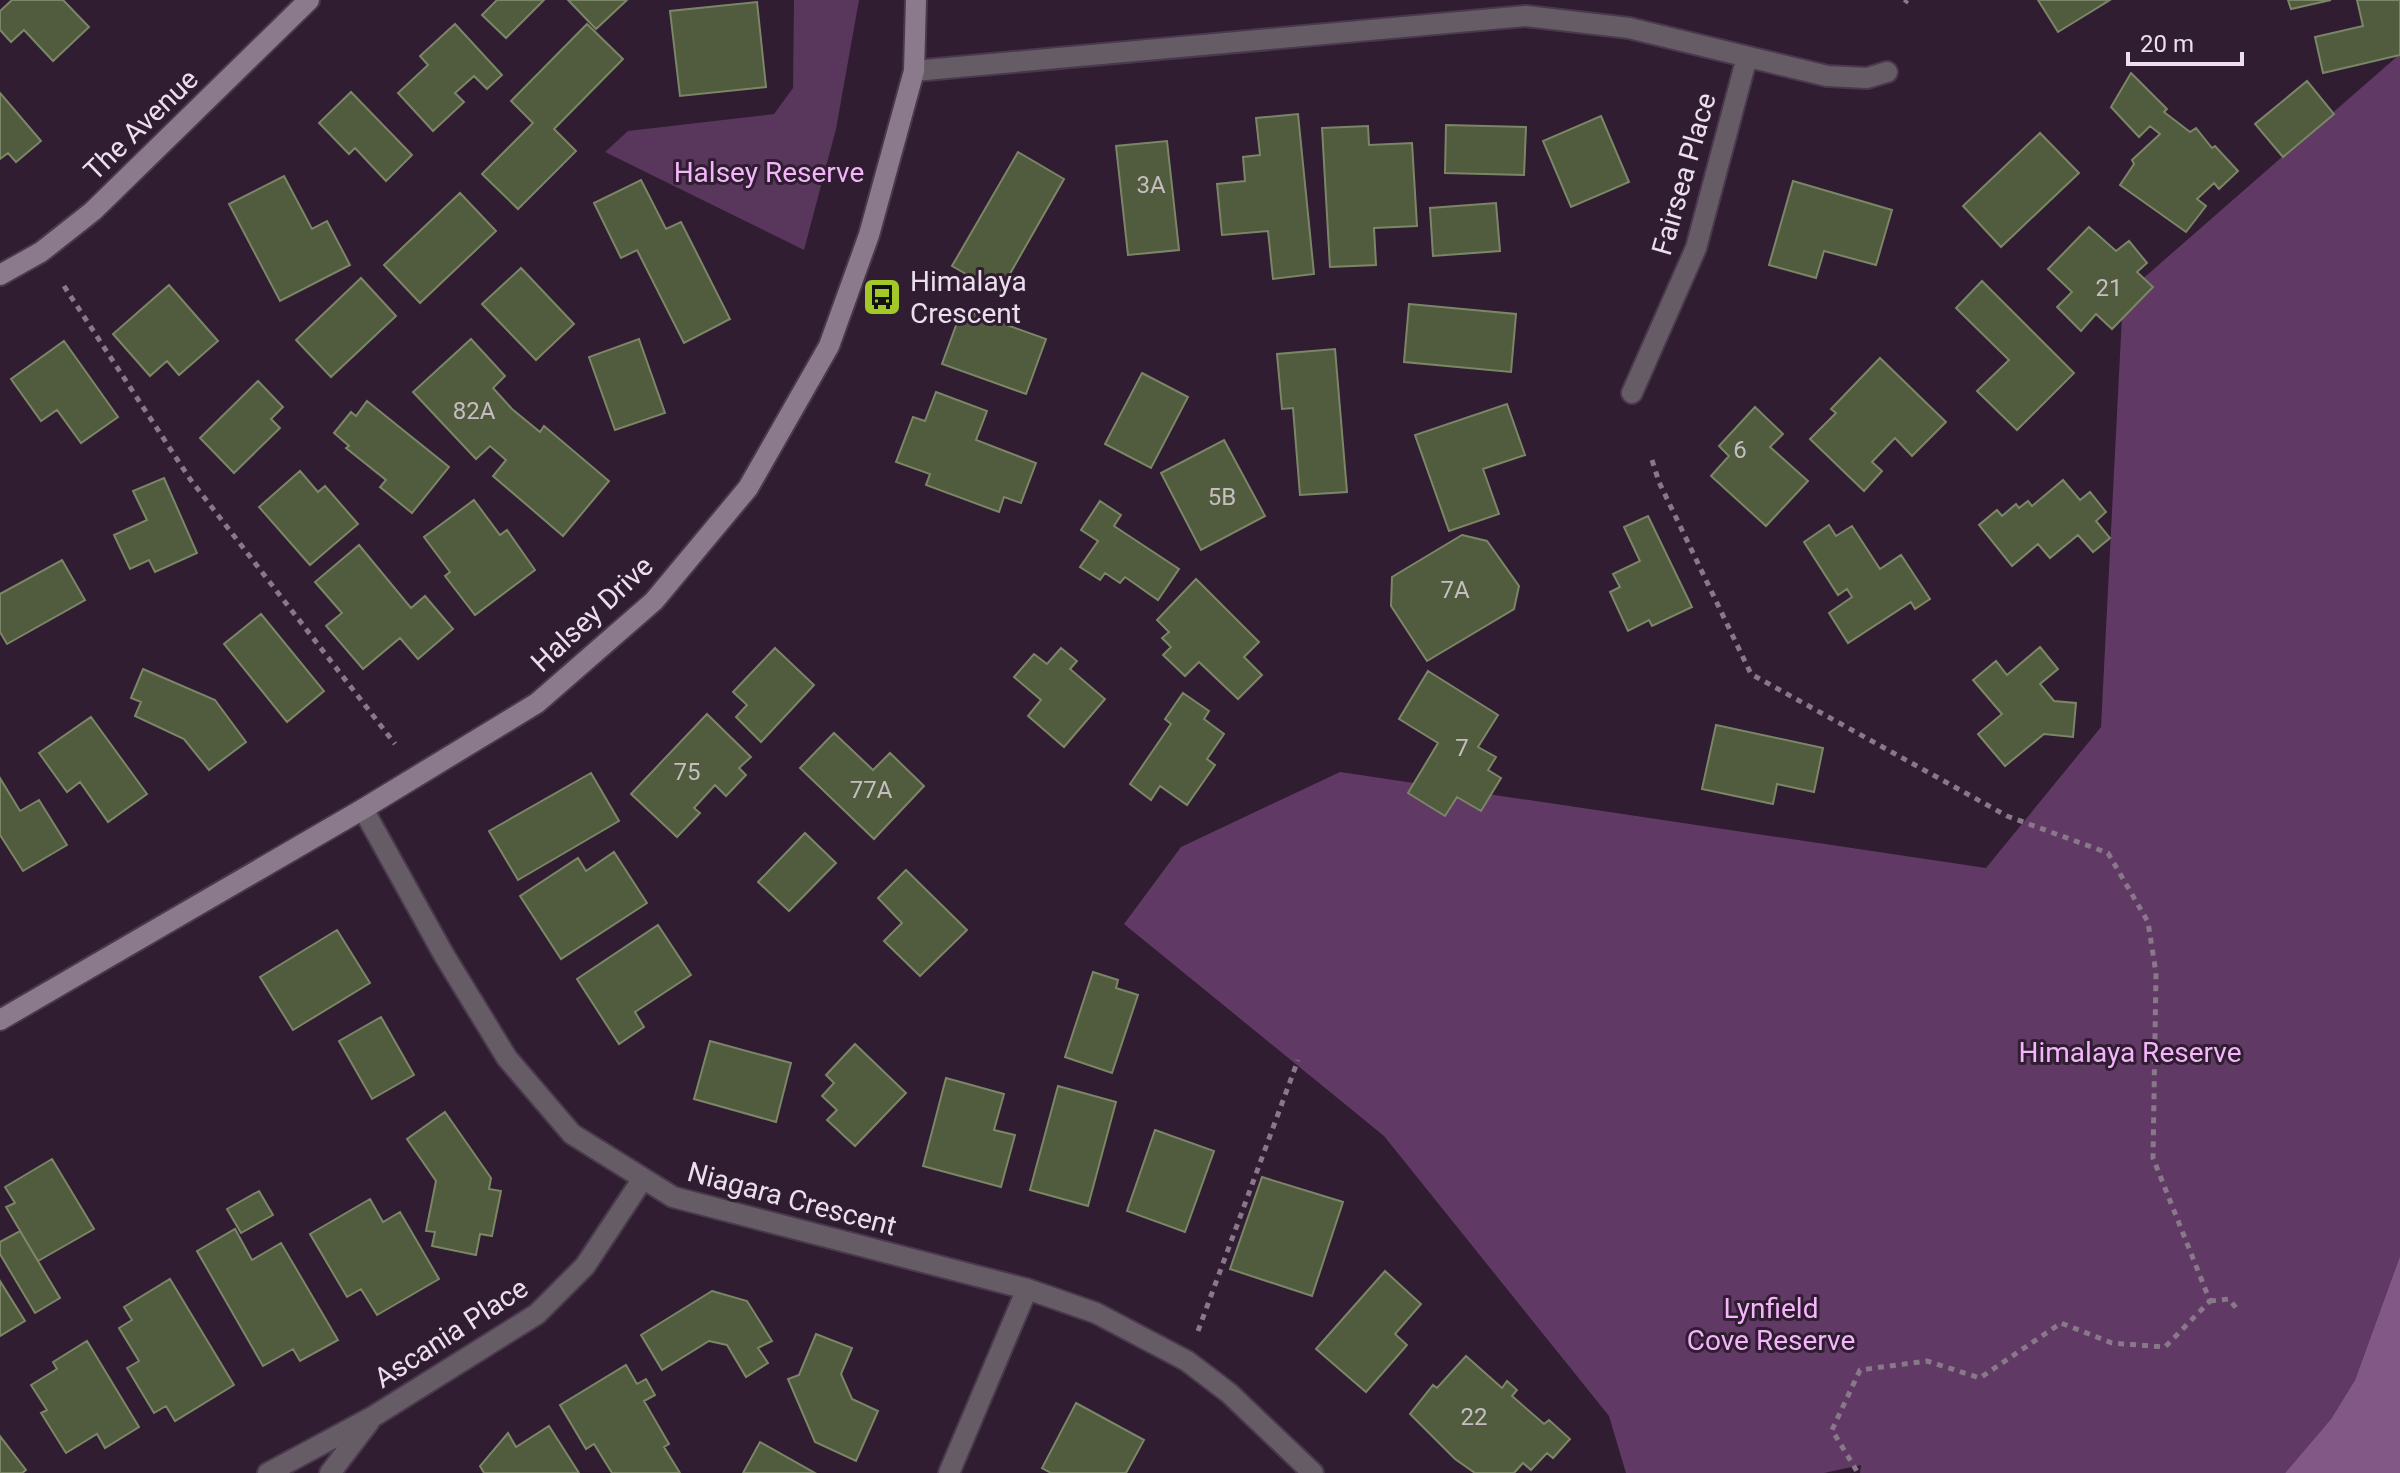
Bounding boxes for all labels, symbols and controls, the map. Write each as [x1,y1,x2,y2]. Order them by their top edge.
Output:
scale bar [2128,16,2242,66]
text: 20 m [2140,30,2194,58]
street label: The Avenue [77,63,205,187]
street label: Fairsea Place [1645,89,1723,259]
park label: Halsey Reserve [674,156,864,189]
house number: 3A [1136,171,1166,199]
place label: Himalaya Crescent [910,265,1027,330]
house number: 21 [2096,274,2122,302]
bus stop icon: Himalaya Crescent [861,276,903,318]
house number: 82A [453,397,496,425]
house number: 6 [1733,436,1747,464]
house number: 5B [1208,483,1236,511]
street label: Halsey Drive [524,549,660,679]
house number: 7A [1440,576,1470,604]
house number: 7 [1455,734,1469,762]
house number: 75 [674,758,700,786]
house number: 77A [850,776,893,804]
park label: Himalaya Reserve [2019,1036,2242,1069]
street label: Niagara Crescent [684,1155,900,1243]
street label: Ascania Place [368,1271,534,1395]
park label: Lynfield Cove Reserve [1687,1292,1855,1357]
house number: 22 [1461,1403,1487,1431]

